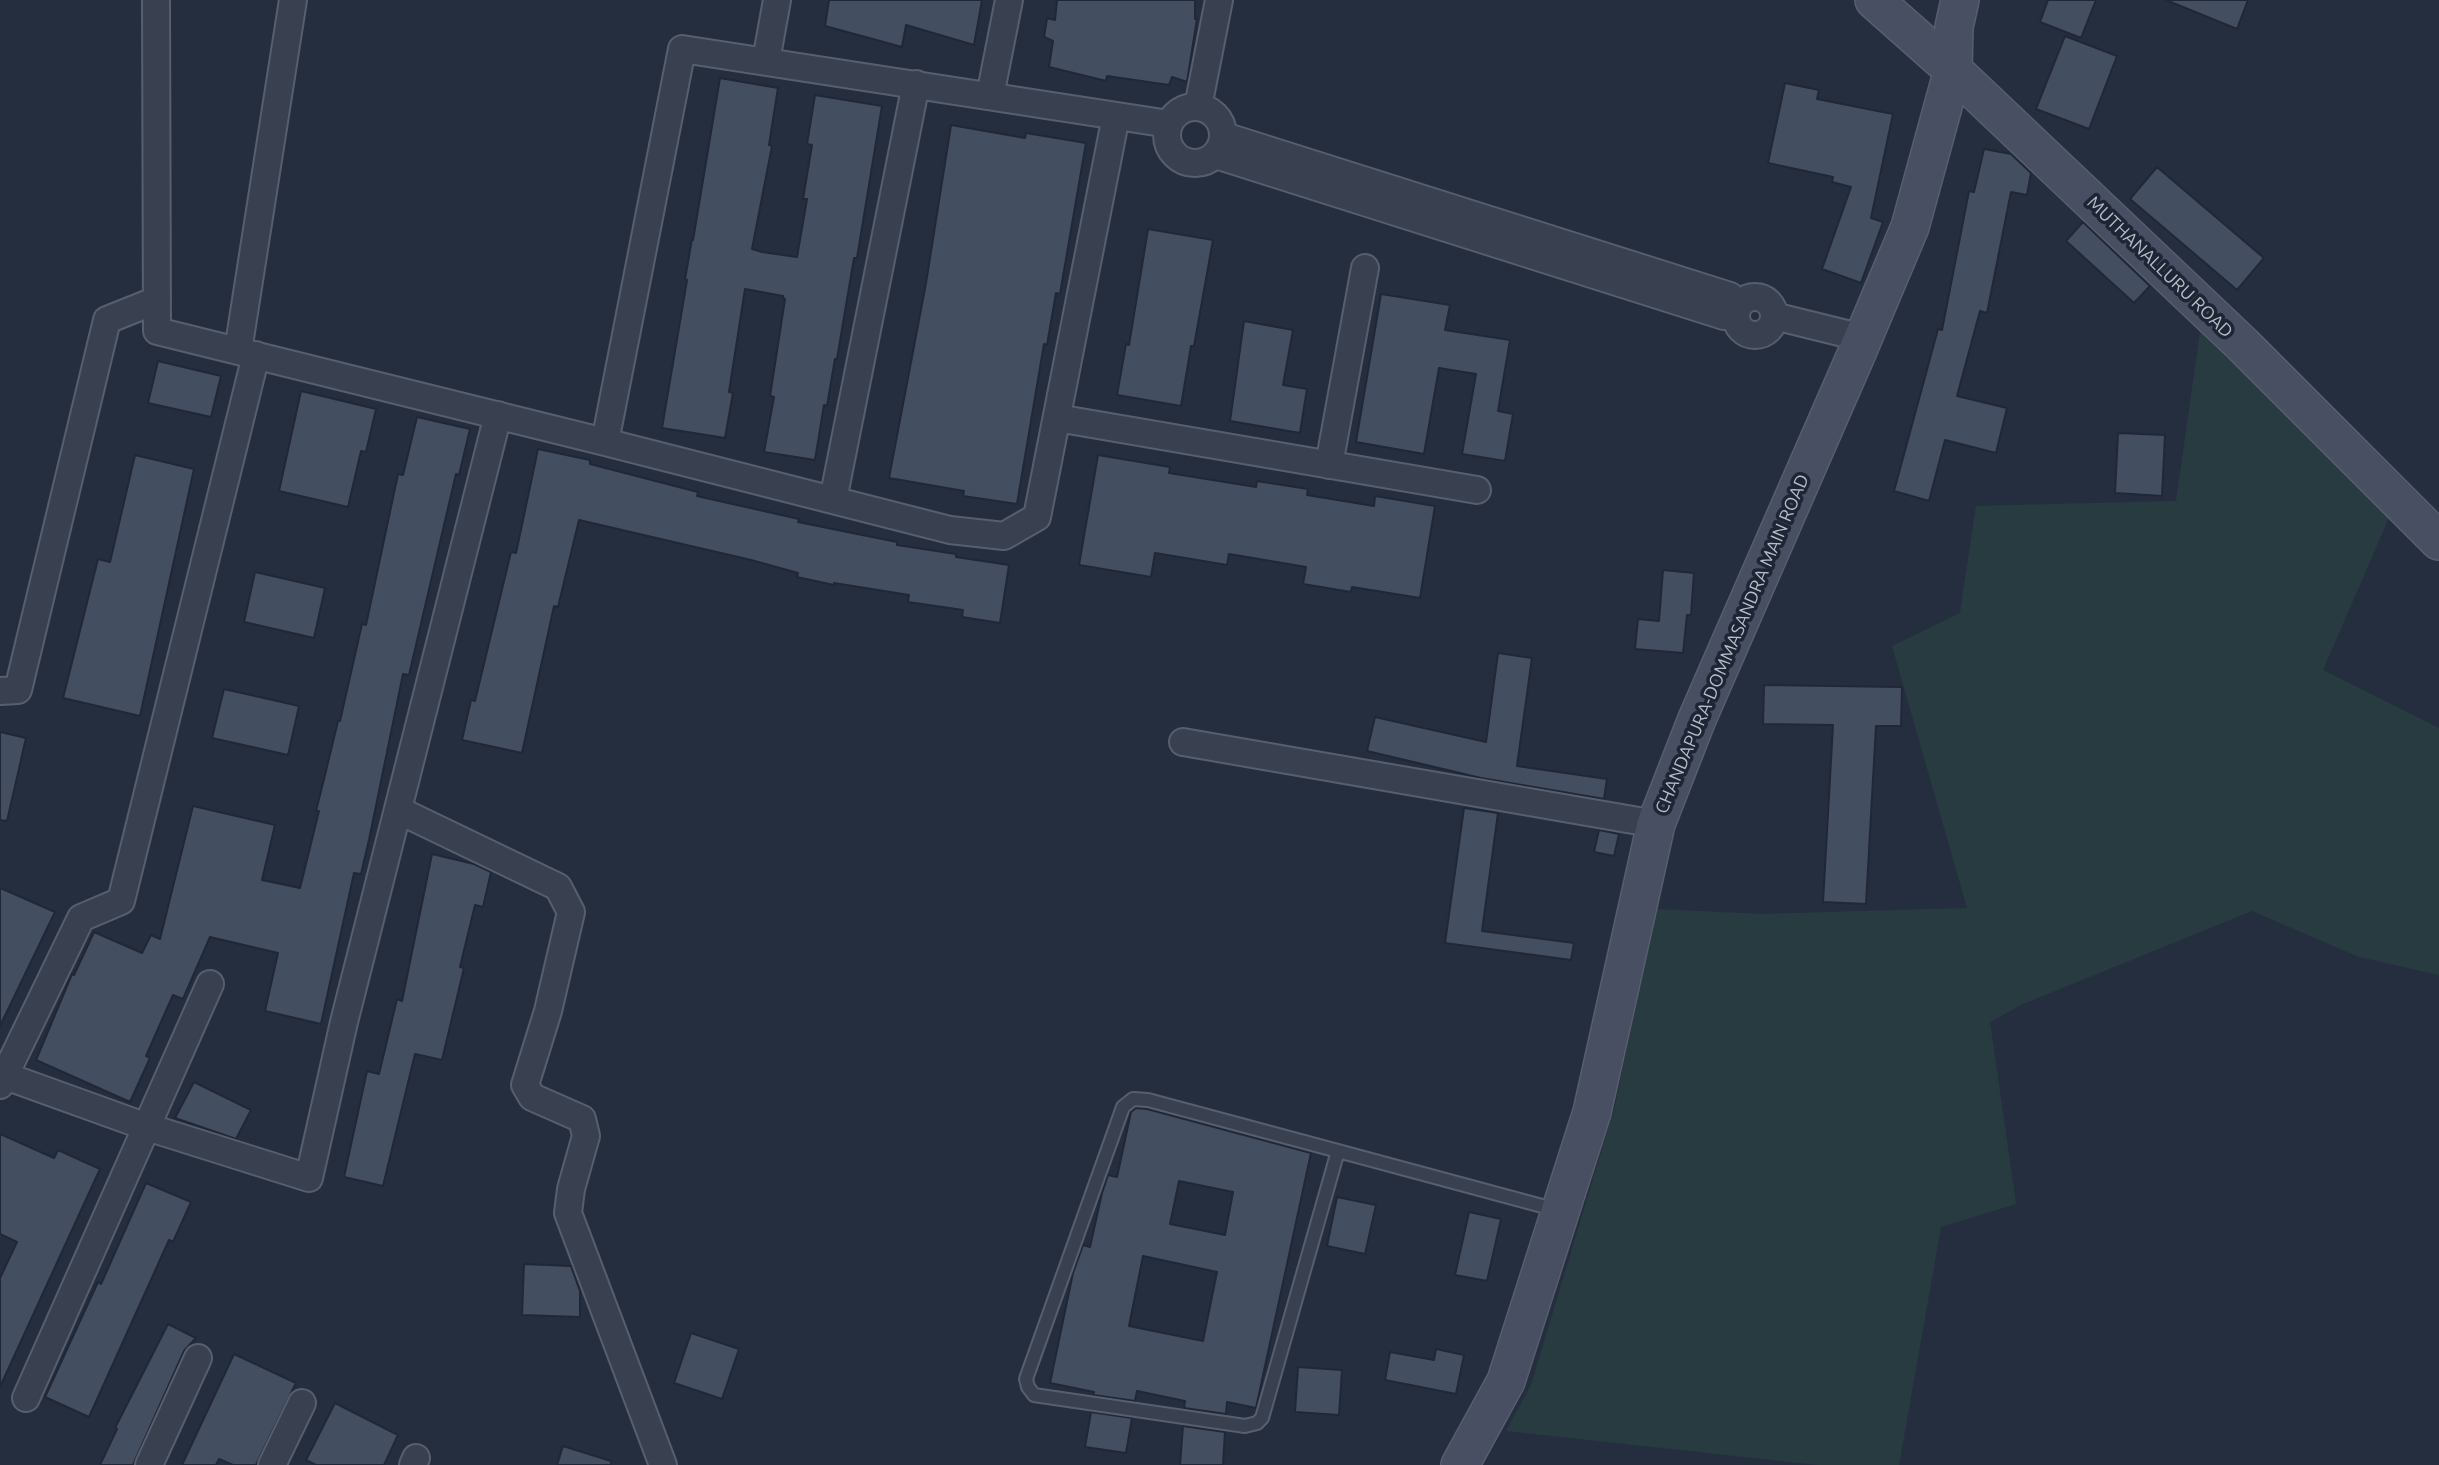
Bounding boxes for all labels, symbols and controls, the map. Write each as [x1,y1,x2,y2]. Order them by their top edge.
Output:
street label: MUTHANALLURU ROAD [2083,192,2237,342]
street label: CHANDAPURA-DOMMASANDRA MAIN ROAD [1650,471,1814,817]

